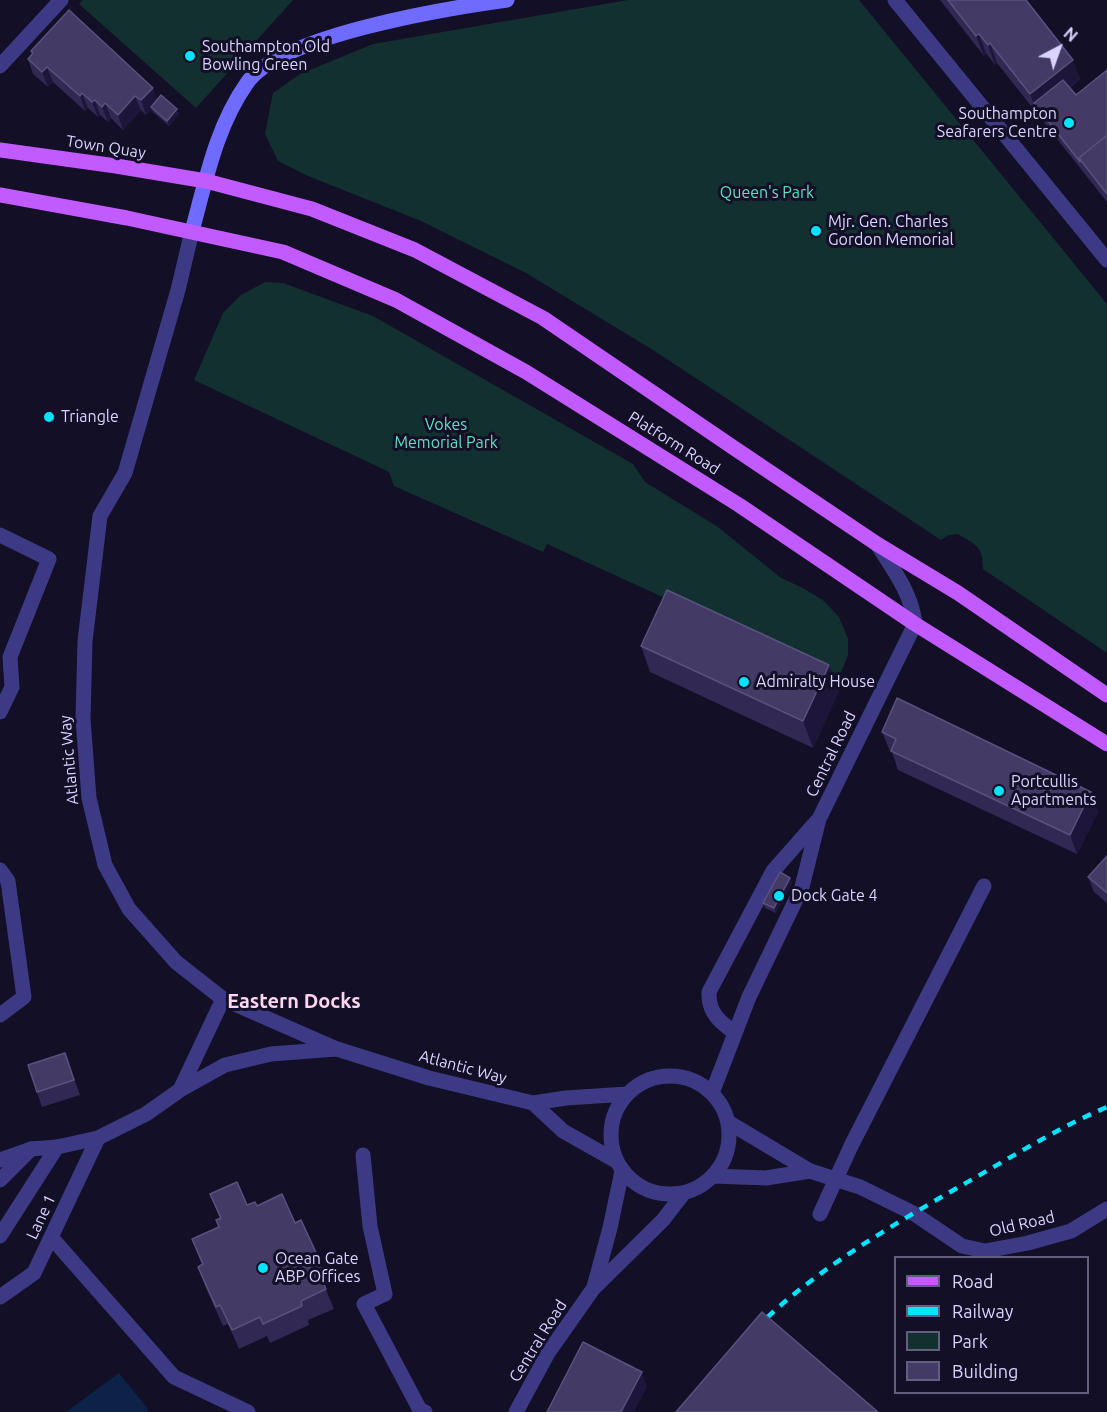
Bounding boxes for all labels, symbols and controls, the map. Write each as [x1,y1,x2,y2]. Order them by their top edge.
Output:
north arrow [1029,18,1089,78]
text: N [1060,24,1081,45]
place label: Southampton Old Bowling Green [202,37,330,75]
marker: Southampton Old Bowling Green [183,49,197,63]
place label: Southampton Seafarers Centre [937,104,1057,142]
marker: Southampton Seafarers Centre [1062,116,1076,130]
street label: Town Quay [65,131,147,163]
park label: Queen's Park [720,183,814,203]
place label: Mjr. Gen. Charles Gordon Memorial [828,212,954,250]
marker: Mjr. Gen. Charles Gordon Memorial [809,224,823,238]
place label: Triangle [61,407,119,427]
street label: Platform Road [625,407,723,479]
marker: Triangle [42,410,56,424]
park label: Vokes Memorial Park [394,415,498,453]
place label: Admiralty House [756,672,875,692]
marker: Admiralty House [737,675,751,689]
street label: Central Road [802,708,860,800]
street label: Atlantic Way [56,714,82,806]
place label: Portcullis Apartments [1011,772,1096,810]
marker: Portcullis Apartments [992,784,1006,798]
place label: Dock Gate 4 [791,886,877,906]
marker: Dock Gate 4 [772,889,786,903]
district label: Eastern Docks [227,989,361,1013]
street label: Atlantic Way [417,1046,509,1088]
street label: Lane 1 [22,1192,60,1242]
street label: Old Road [987,1207,1057,1241]
place label: Ocean Gate ABP Offices [275,1249,360,1287]
legend [894,1256,1089,1394]
marker: Ocean Gate ABP Offices [256,1261,270,1275]
text: Road [952,1271,994,1291]
street label: Central Road [505,1296,571,1386]
text: Railway [952,1301,1013,1321]
text: Park [952,1331,988,1351]
text: Building [952,1361,1018,1381]

